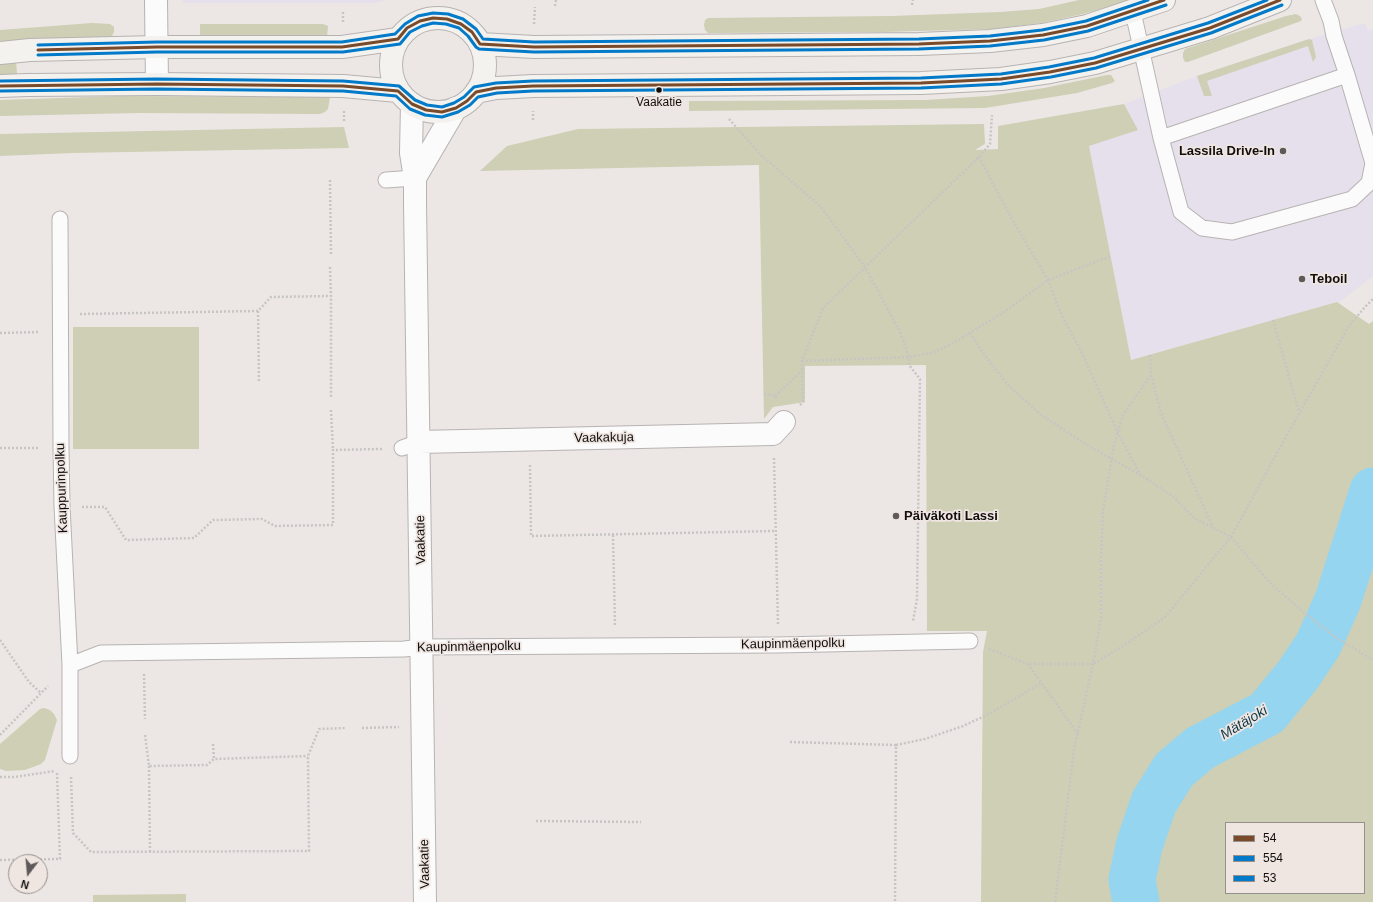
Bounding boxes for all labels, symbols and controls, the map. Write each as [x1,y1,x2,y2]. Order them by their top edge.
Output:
marker: Vaakatie [654,85,664,95]
place label: Vaakatie [636,96,682,110]
place label: Lassila Drive-In [1179,143,1275,159]
marker: Lassila Drive-In [1278,146,1288,156]
place label: Teboil [1310,271,1347,287]
marker: Teboil [1297,274,1307,284]
street label: Vaakakuja [574,430,634,446]
street label: Kauppurinpolku [53,443,71,533]
place label: Päiväkoti Lassi [904,508,998,524]
marker: Päiväkoti Lassi [891,511,901,521]
street label: Vaakatie [413,515,429,565]
street label: Kaupinmäenpolku [741,635,845,653]
street label: Kaupinmäenpolku [417,638,521,656]
water label: Mätäjoki [1217,702,1271,744]
legend [1225,822,1365,894]
text: 54 [1263,831,1276,845]
street label: Vaakatie [417,839,433,889]
text: 554 [1263,851,1283,865]
north arrow [8,854,48,894]
text: 53 [1263,871,1276,885]
text: N [19,878,30,891]

